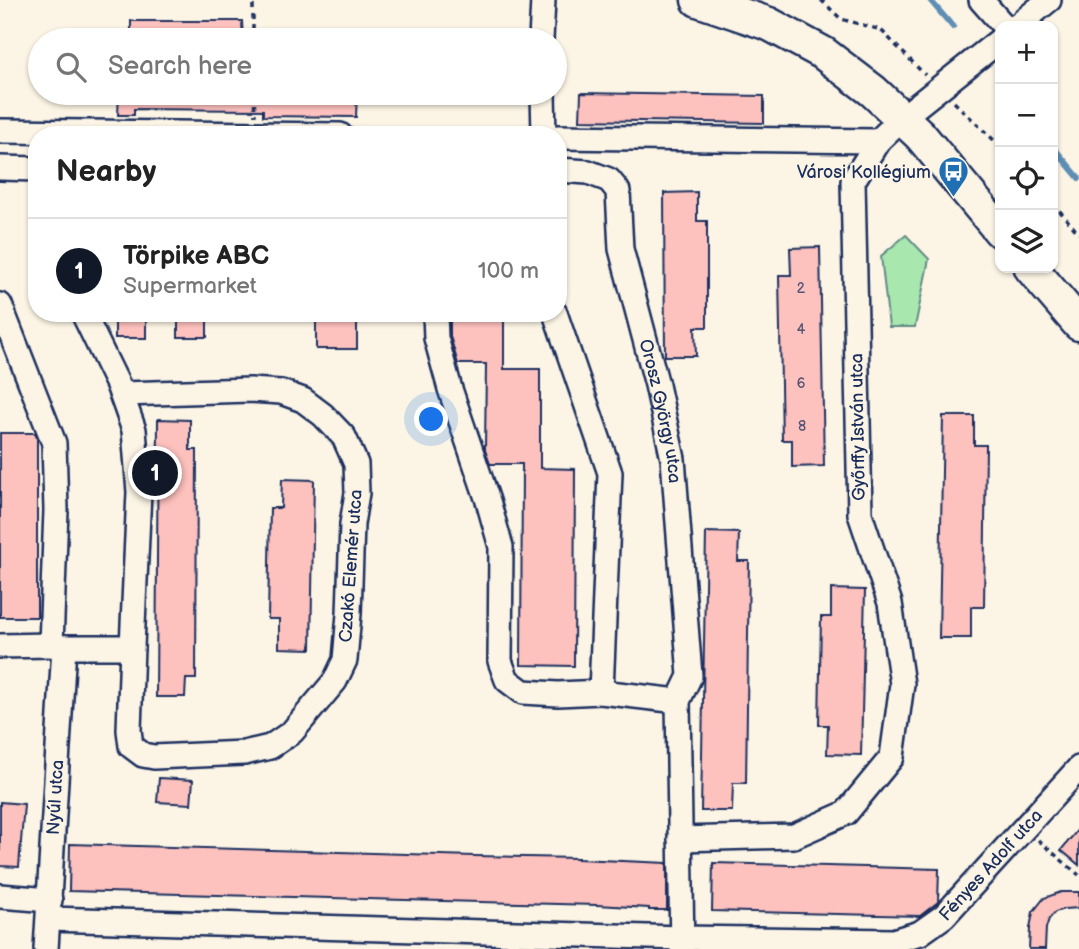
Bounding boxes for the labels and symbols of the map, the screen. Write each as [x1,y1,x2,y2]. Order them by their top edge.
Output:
bus stop icon: Városi Kollégium [937,155,971,199]
place label: Városi Kollégium [797,162,931,183]
house number: 2 [797,280,806,297]
house number: 4 [797,321,806,338]
street label: Orosz György utca [635,337,685,484]
street label: Győrffy István utca [846,353,870,501]
house number: 6 [797,375,806,392]
your location [414,402,448,436]
house number: 8 [798,418,806,435]
pin: 1 [132,447,178,499]
street label: Czakó Elemér utca [335,489,367,643]
street label: Nyúl utca [42,759,68,835]
street label: Fényes Adolf utca [935,805,1047,925]

